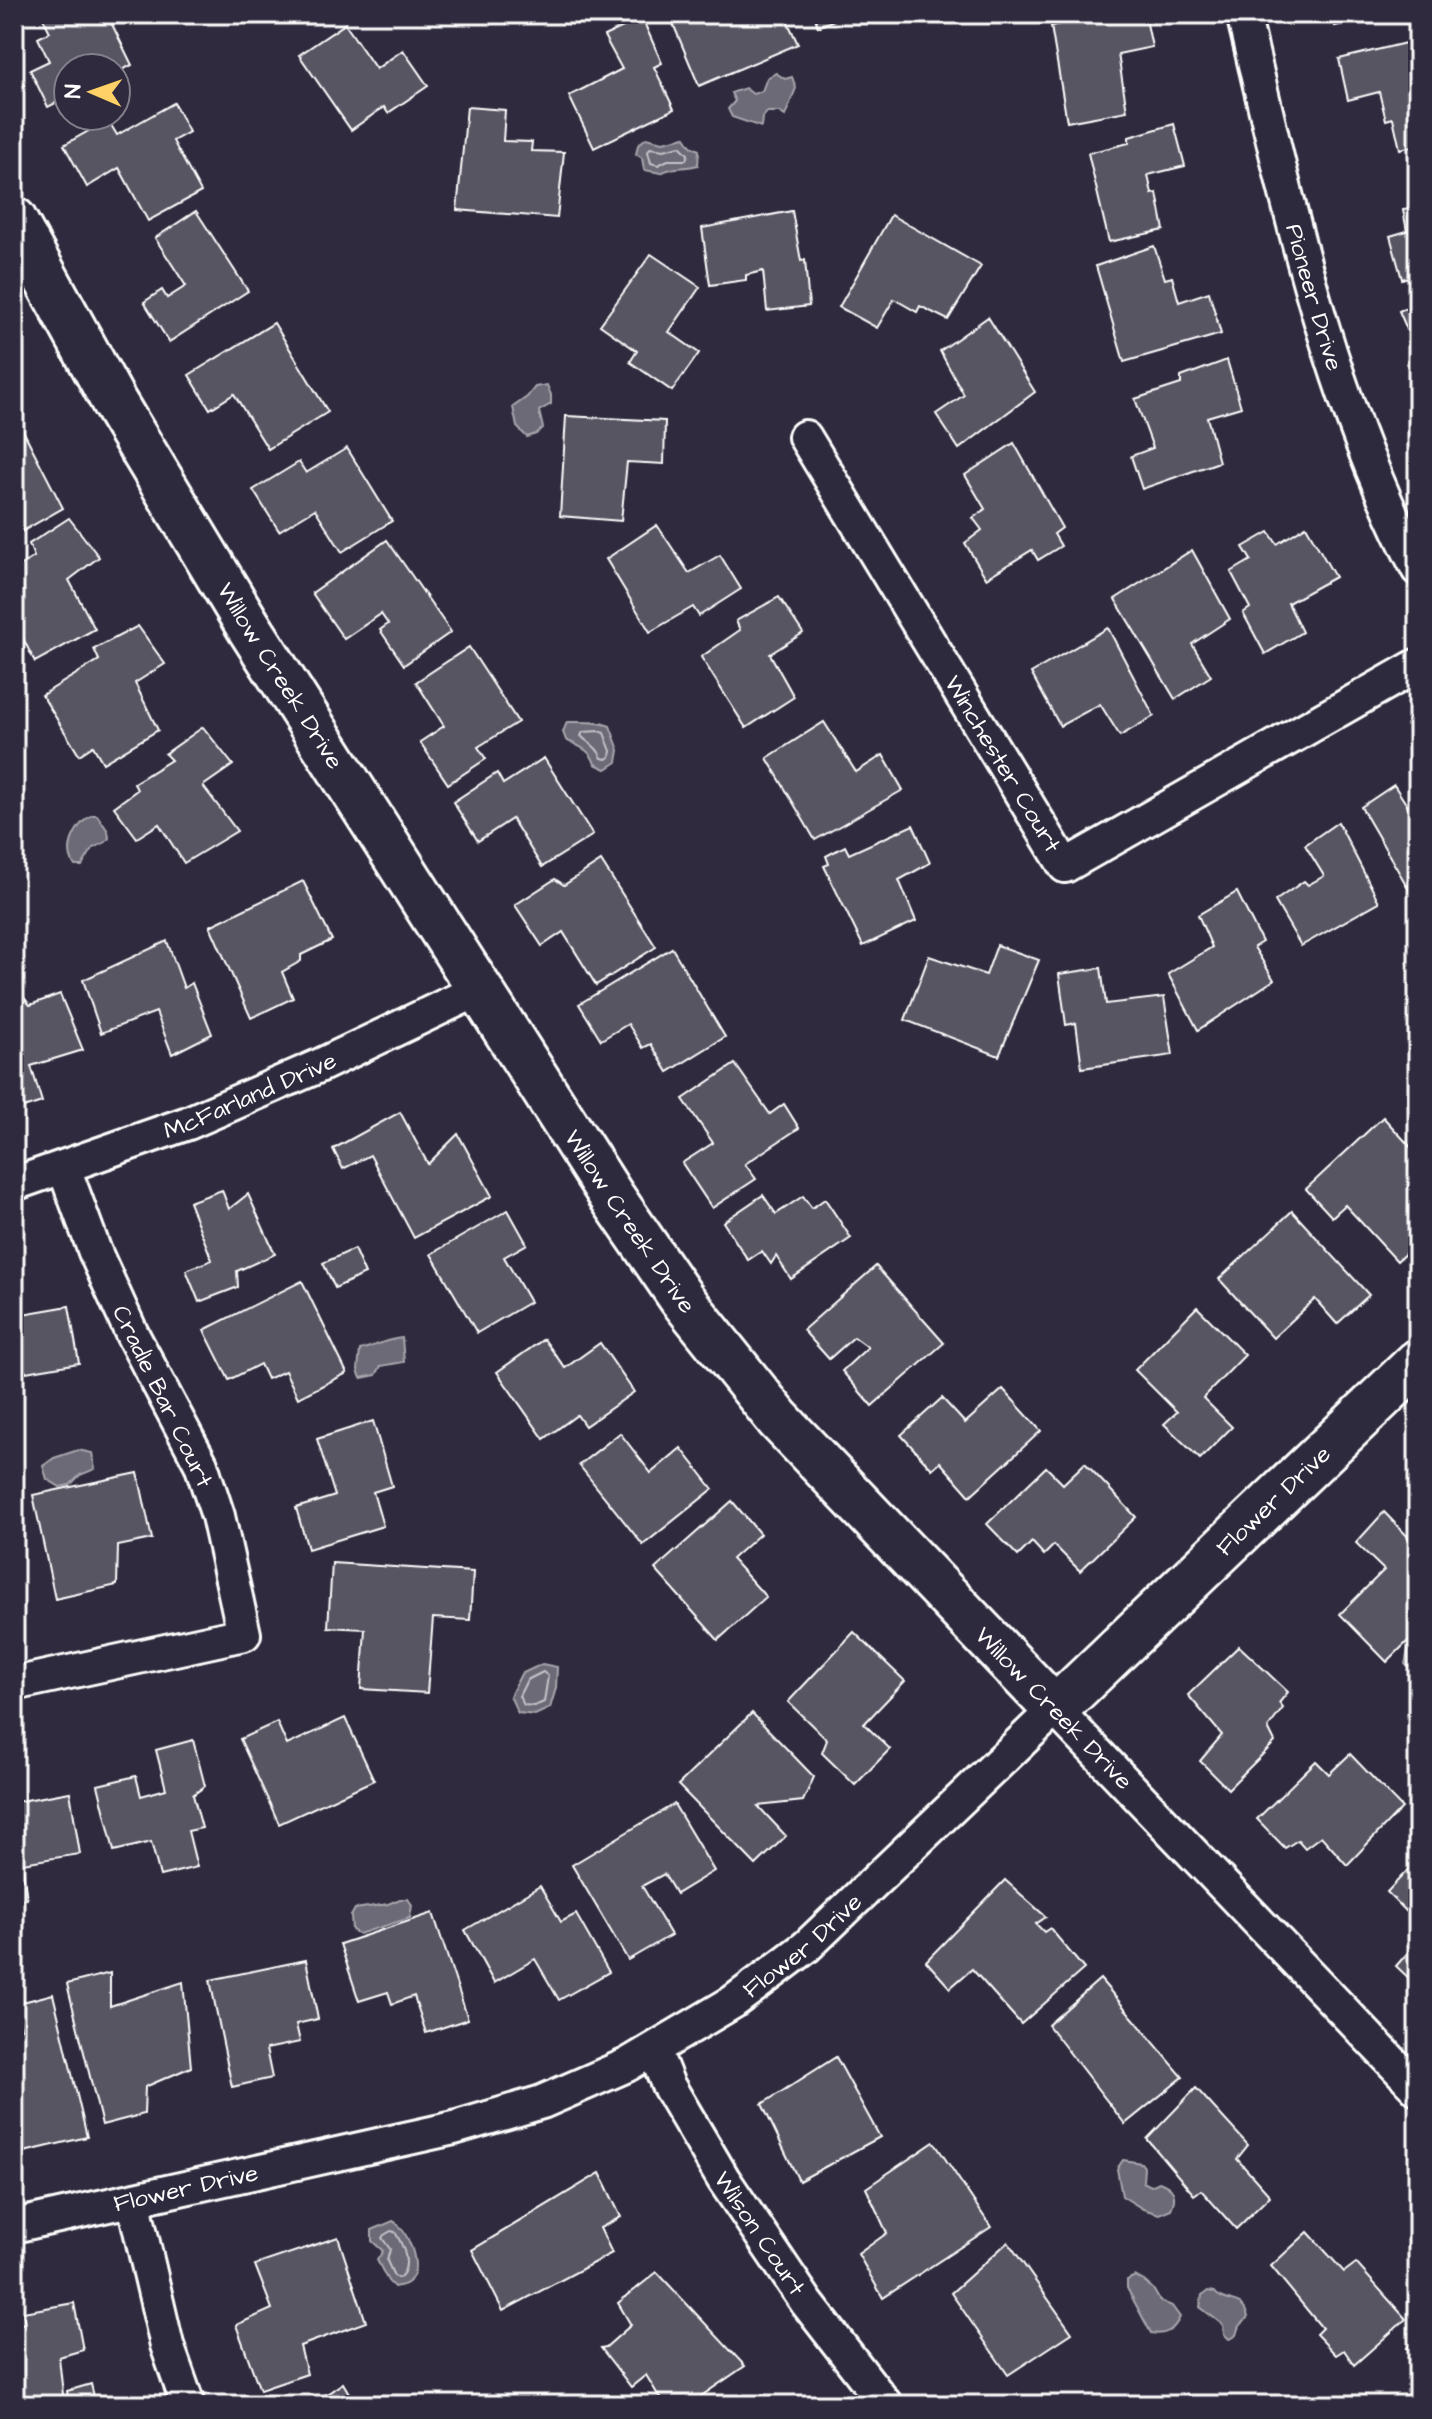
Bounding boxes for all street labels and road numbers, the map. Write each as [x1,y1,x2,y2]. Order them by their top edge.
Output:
street label: Pioneer Drive [1276,220,1351,375]
street label: Willow Creek Drive [208,576,351,776]
street label: Winchester Court [935,669,1069,859]
street label: McFarland Drive [159,1044,342,1148]
street label: Willow Creek Drive [555,1123,703,1321]
street label: Cradle Bar Court [103,1300,221,1494]
street label: Flower Drive [1209,1438,1339,1564]
street label: Willow Creek Drive [966,1620,1140,1798]
street label: Flower Drive [736,1886,870,2007]
street label: Flower Drive [111,2156,261,2221]
street label: Wilson Court [705,2165,813,2303]

